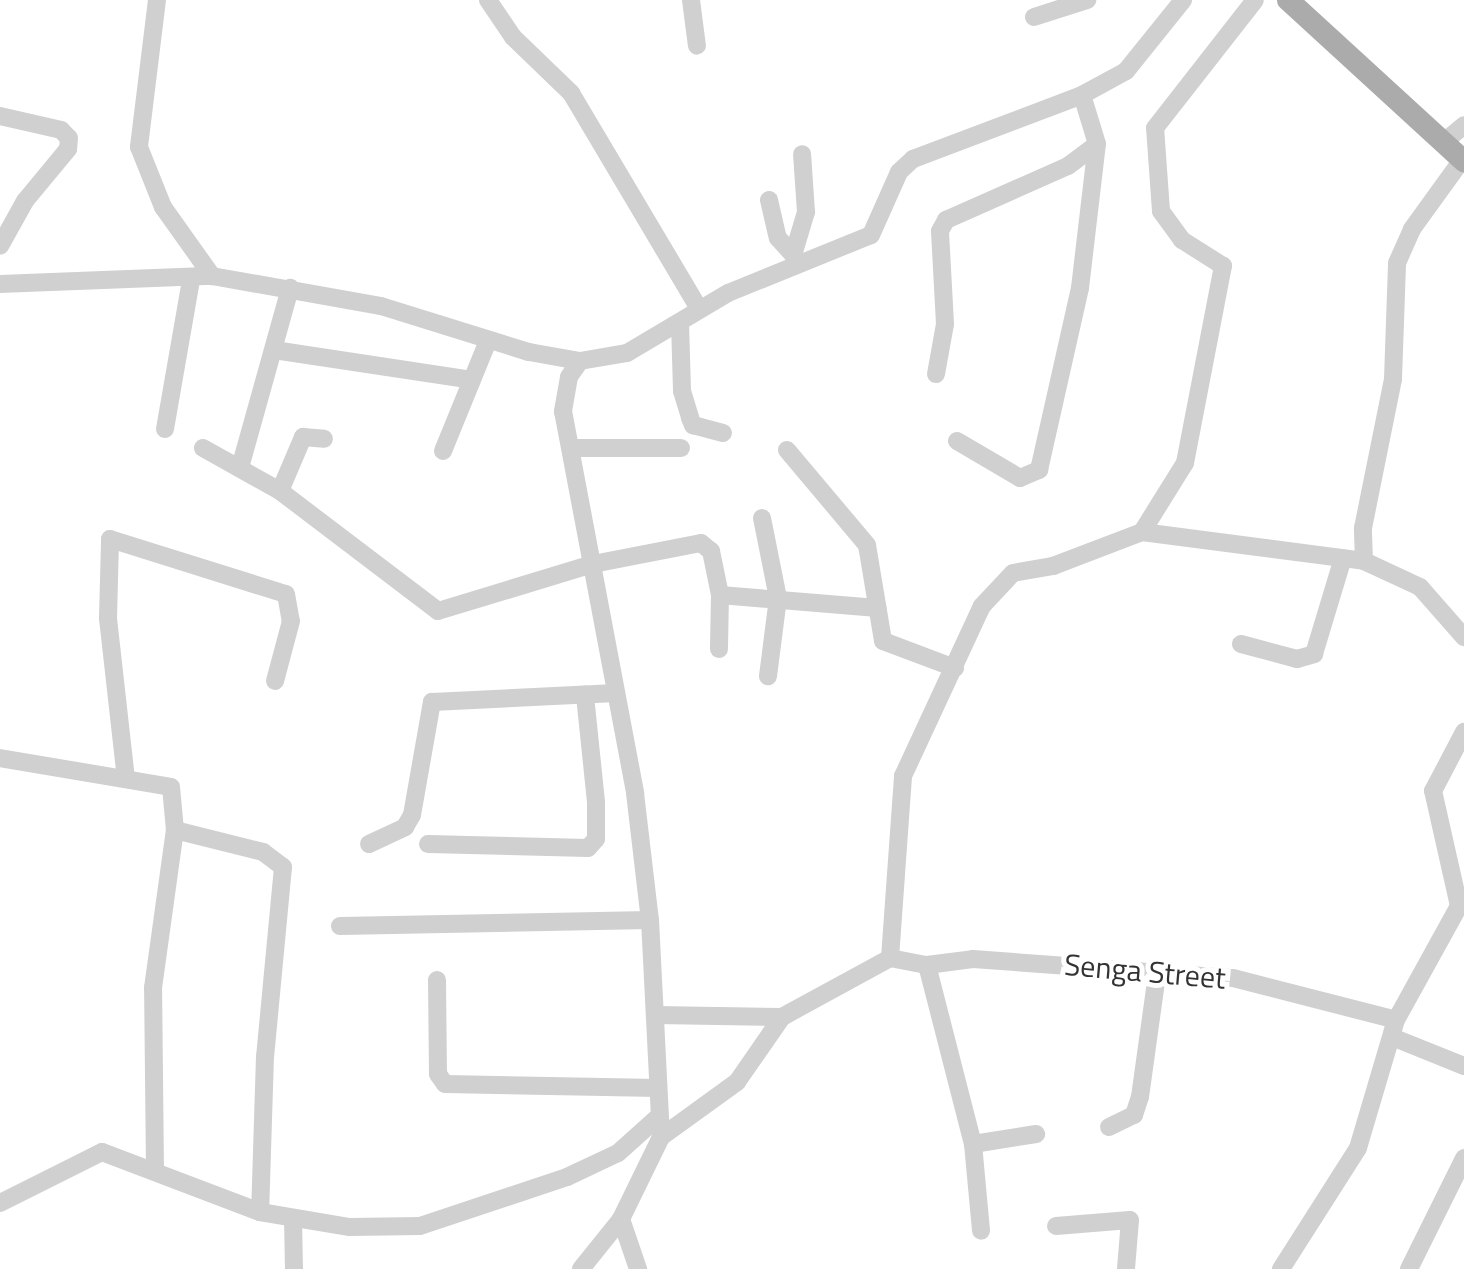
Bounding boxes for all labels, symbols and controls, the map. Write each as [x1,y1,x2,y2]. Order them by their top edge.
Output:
street label: Senga Street [1063,946,1227,996]

